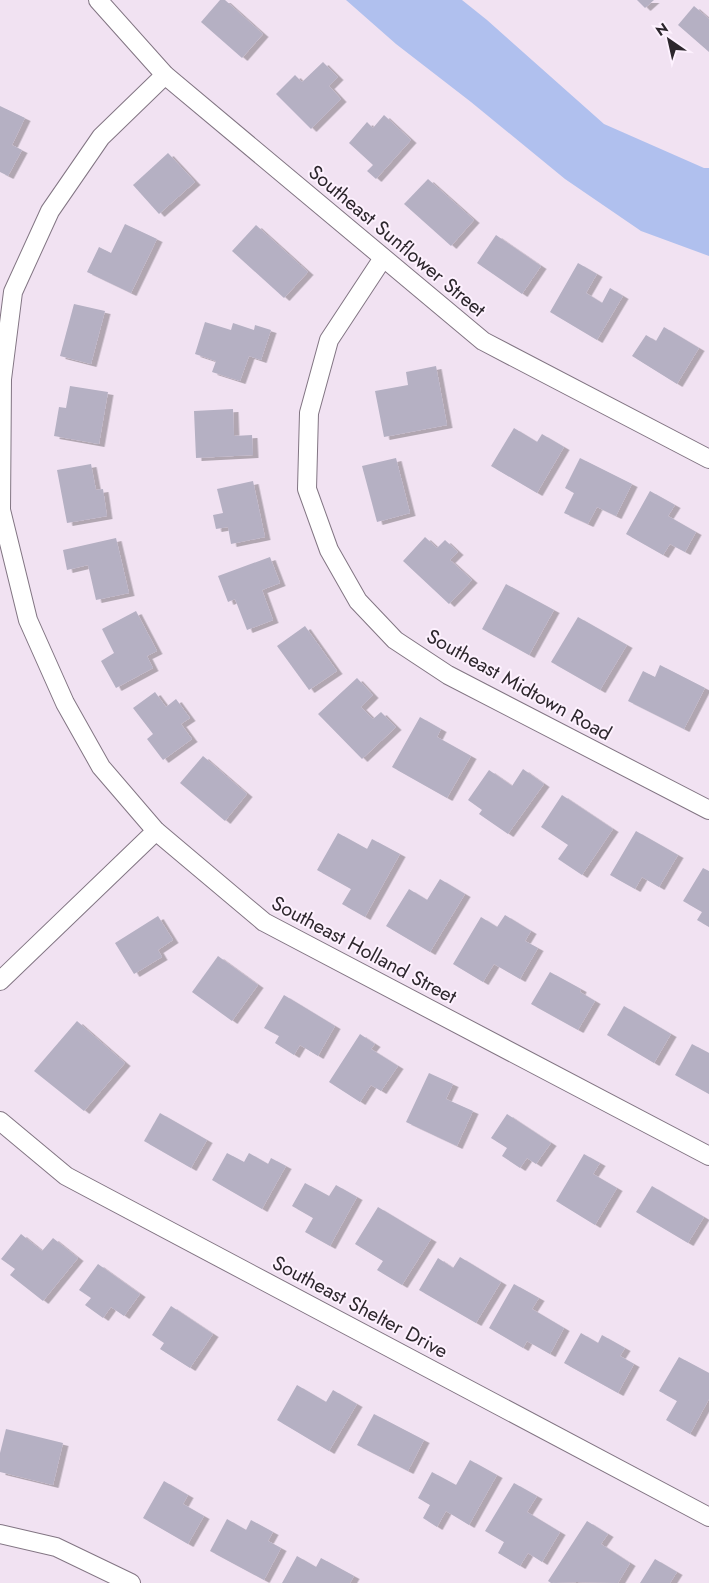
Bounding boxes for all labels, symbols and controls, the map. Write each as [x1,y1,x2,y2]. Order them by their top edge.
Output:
north arrow [644,15,694,65]
text: N [652,18,672,41]
street label: Southeast Sunflower Street [302,158,492,324]
street label: Southeast Midtown Road [421,622,617,748]
street label: Southeast Holland Street [266,889,462,1011]
street label: Southeast Shelter Drive [267,1248,453,1366]

